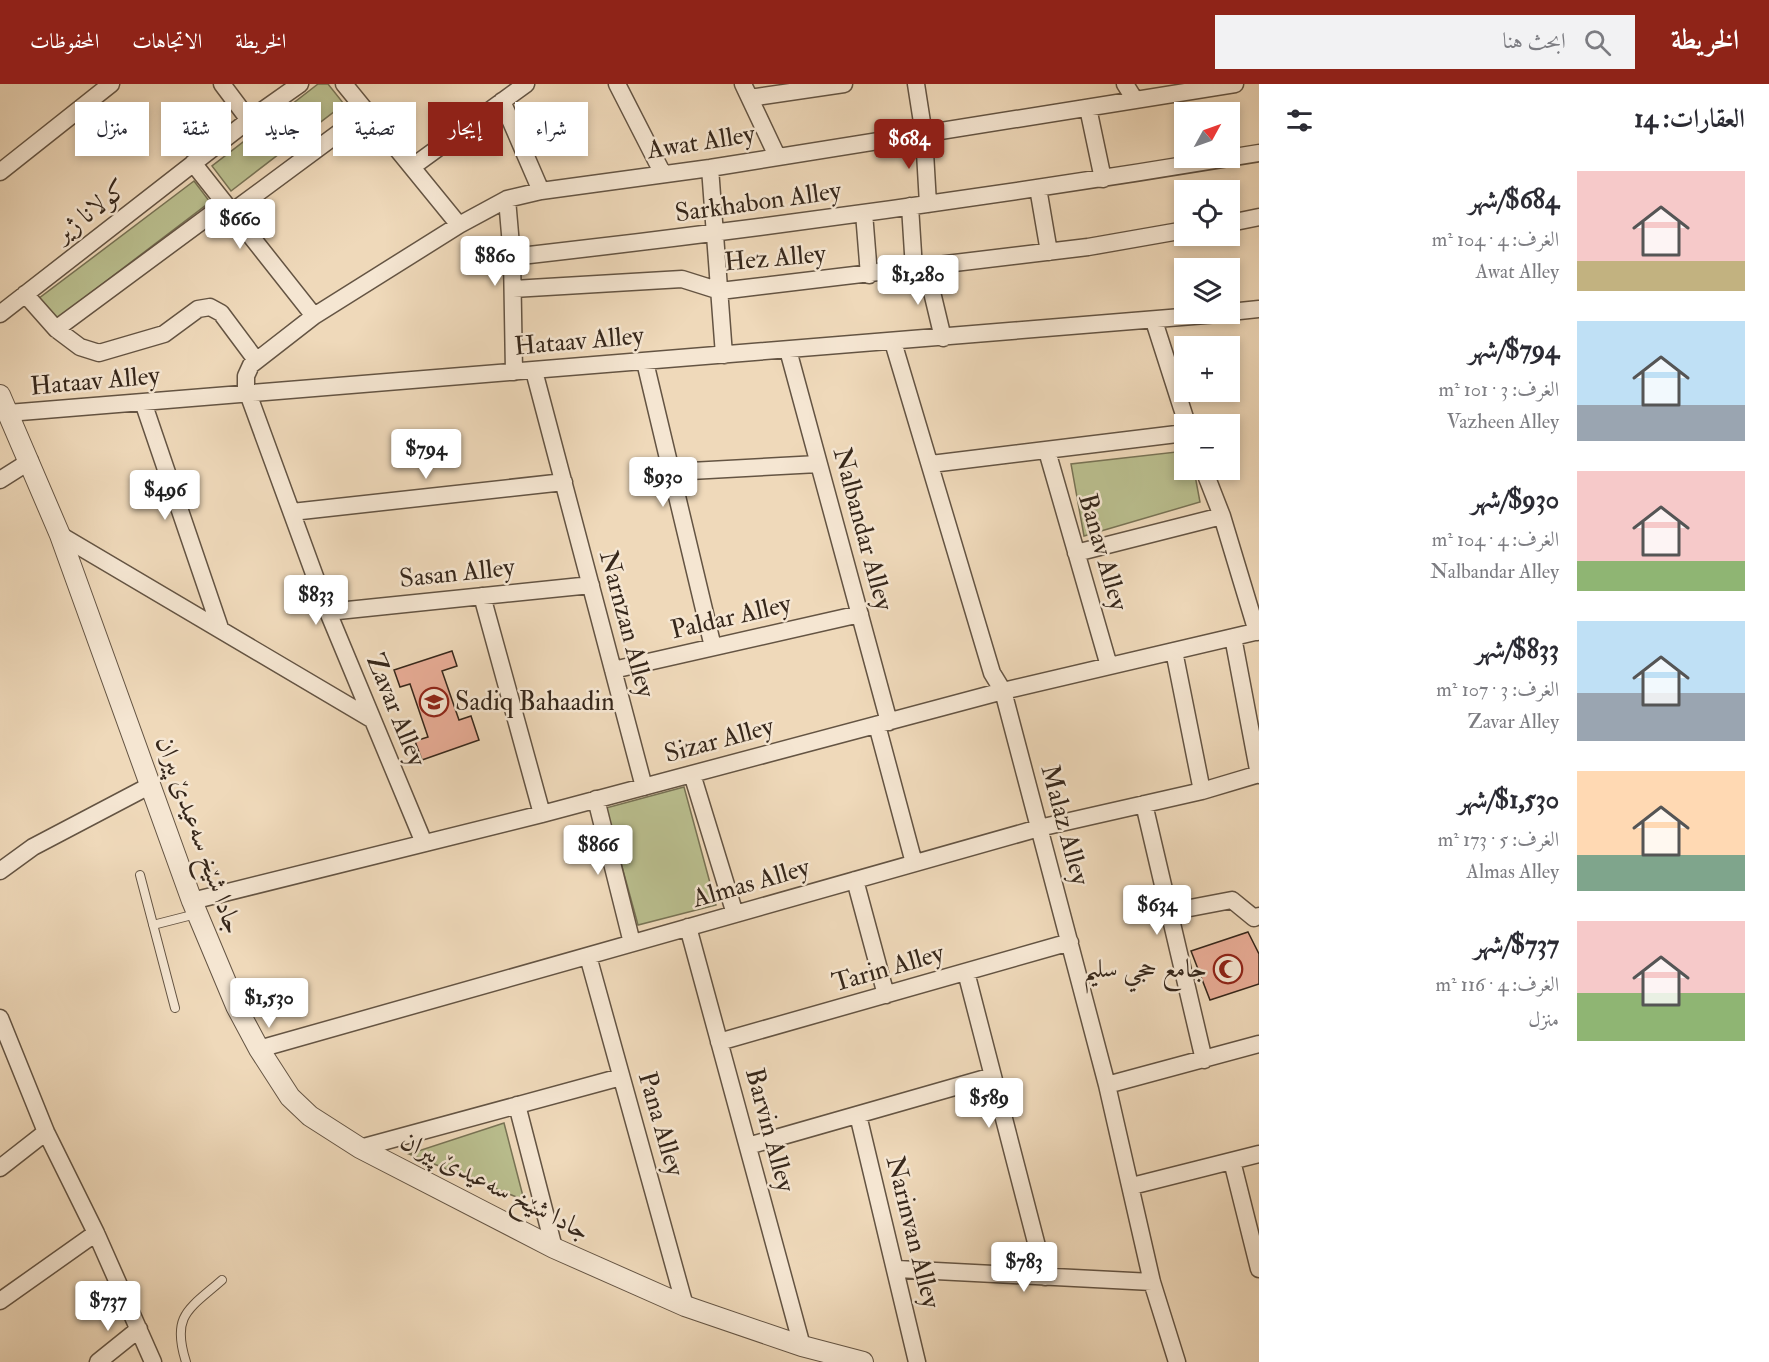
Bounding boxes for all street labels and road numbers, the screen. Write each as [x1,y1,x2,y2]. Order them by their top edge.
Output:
street label: Awat Alley [644,118,758,166]
street label: کولانا ژیر [46,173,134,251]
street label: Sarkhabon Alley [673,174,844,230]
street label: Hez Alley [723,238,828,278]
street label: Hataav Alley [513,319,646,363]
street label: Hataav Alley [29,359,162,403]
street label: Nalbandar Alley [826,444,900,615]
street label: Banav Alley [1071,490,1135,615]
street label: Narnzan Alley [592,547,662,701]
street label: Sasan Alley [398,551,517,595]
street label: Paldar Alley [668,588,795,646]
street label: Zavar Alley [359,649,433,772]
street label: Sizar Alley [661,710,778,770]
street label: جادا شێخ سەعیدێ پیران [142,732,250,941]
street label: Malaz Alley [1034,761,1097,889]
street label: Almas Alley [688,851,814,915]
street label: Tarin Alley [828,937,948,999]
street label: Barvin Alley [738,1065,802,1196]
street label: Pana Alley [631,1068,691,1180]
street label: جادا شێخ سەعیدێ پیران [392,1124,595,1254]
street label: Narinvan Alley [879,1153,947,1312]

